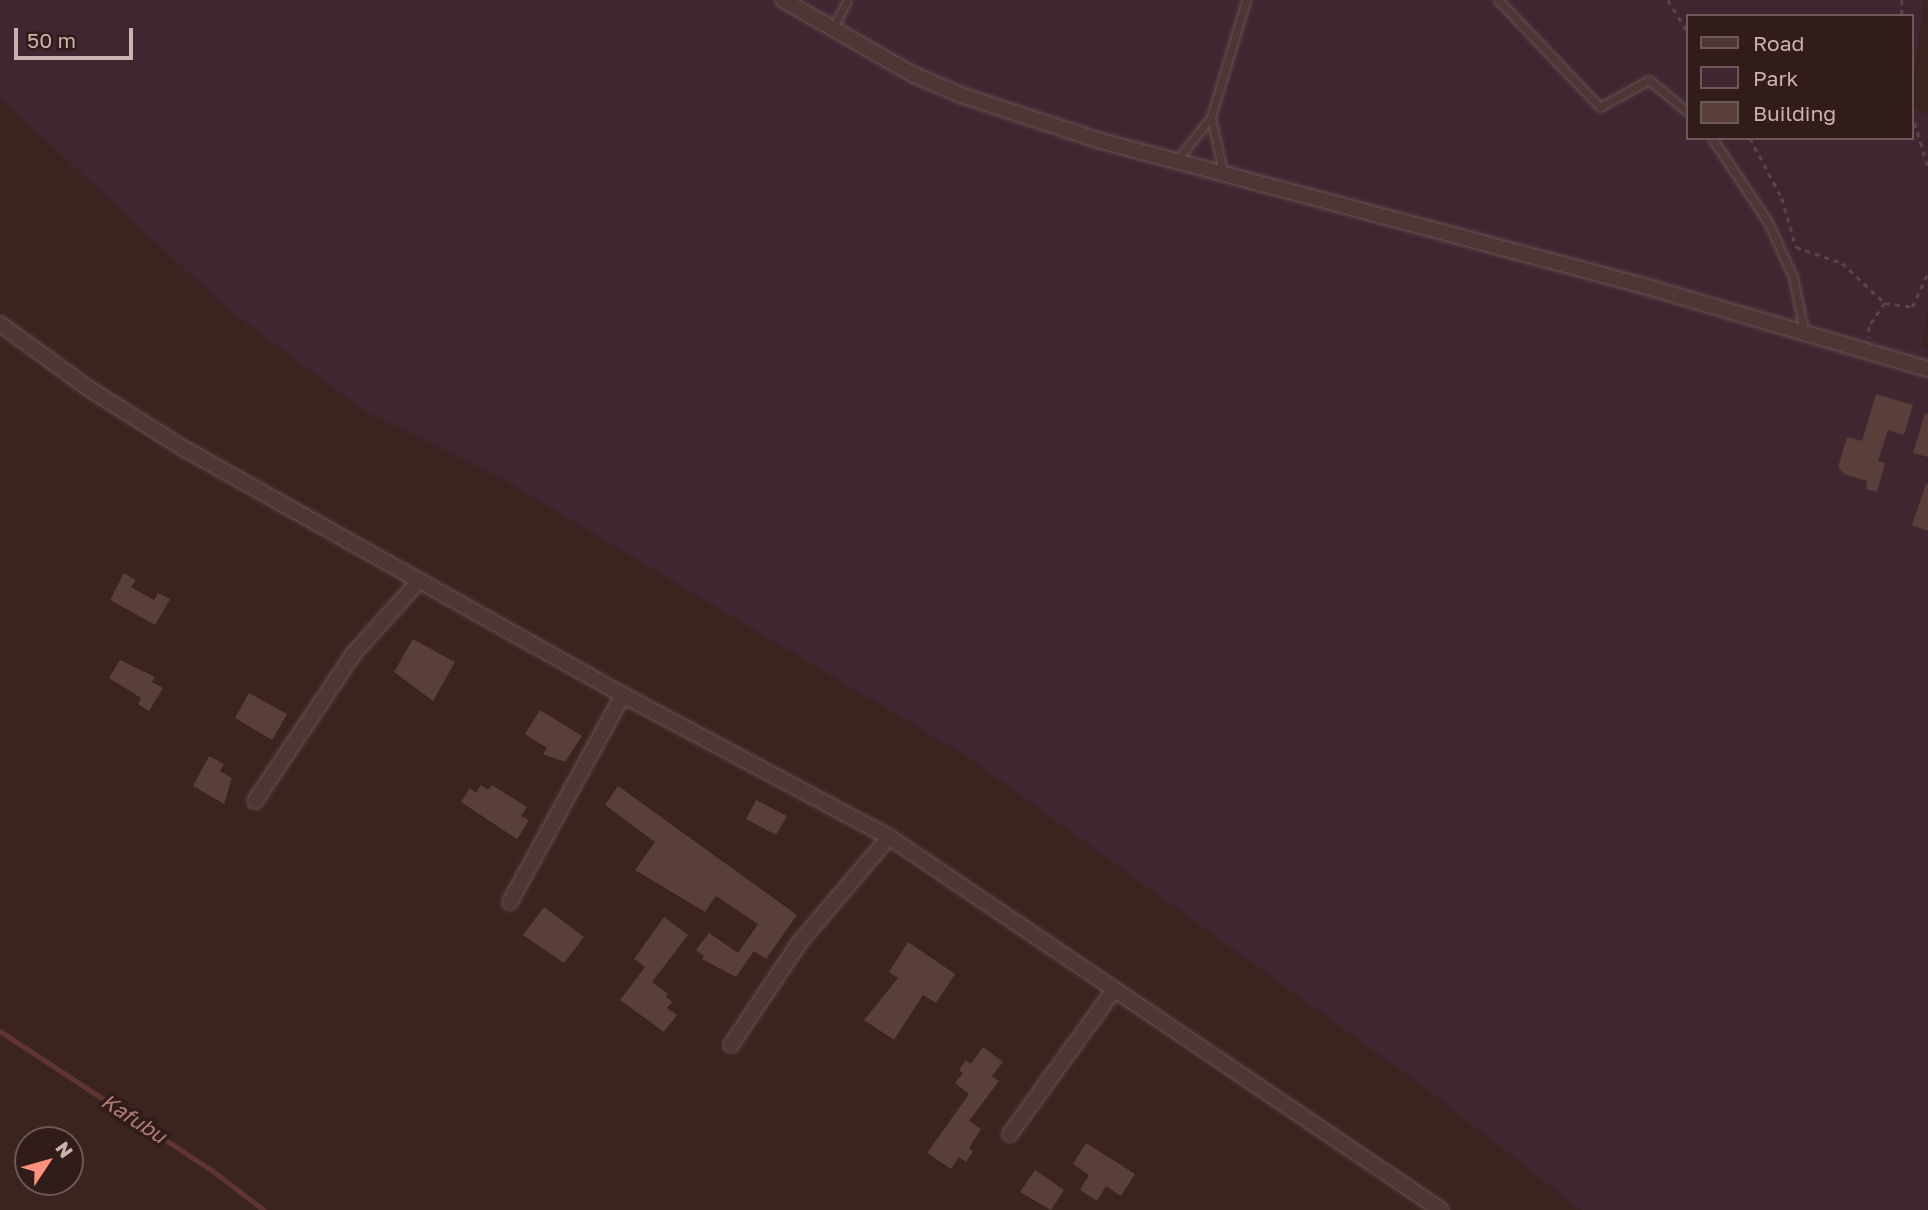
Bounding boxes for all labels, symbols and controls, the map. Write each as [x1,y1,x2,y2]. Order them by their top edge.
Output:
scale bar [18,14,136,58]
legend [1686,14,1914,140]
text: 50 m [27,27,76,53]
text: Road [1753,30,1804,56]
text: Park [1753,65,1798,91]
text: Building [1753,100,1836,126]
water label: Kafubu [97,1088,171,1148]
north arrow [14,1126,84,1196]
text: N [51,1137,78,1162]

